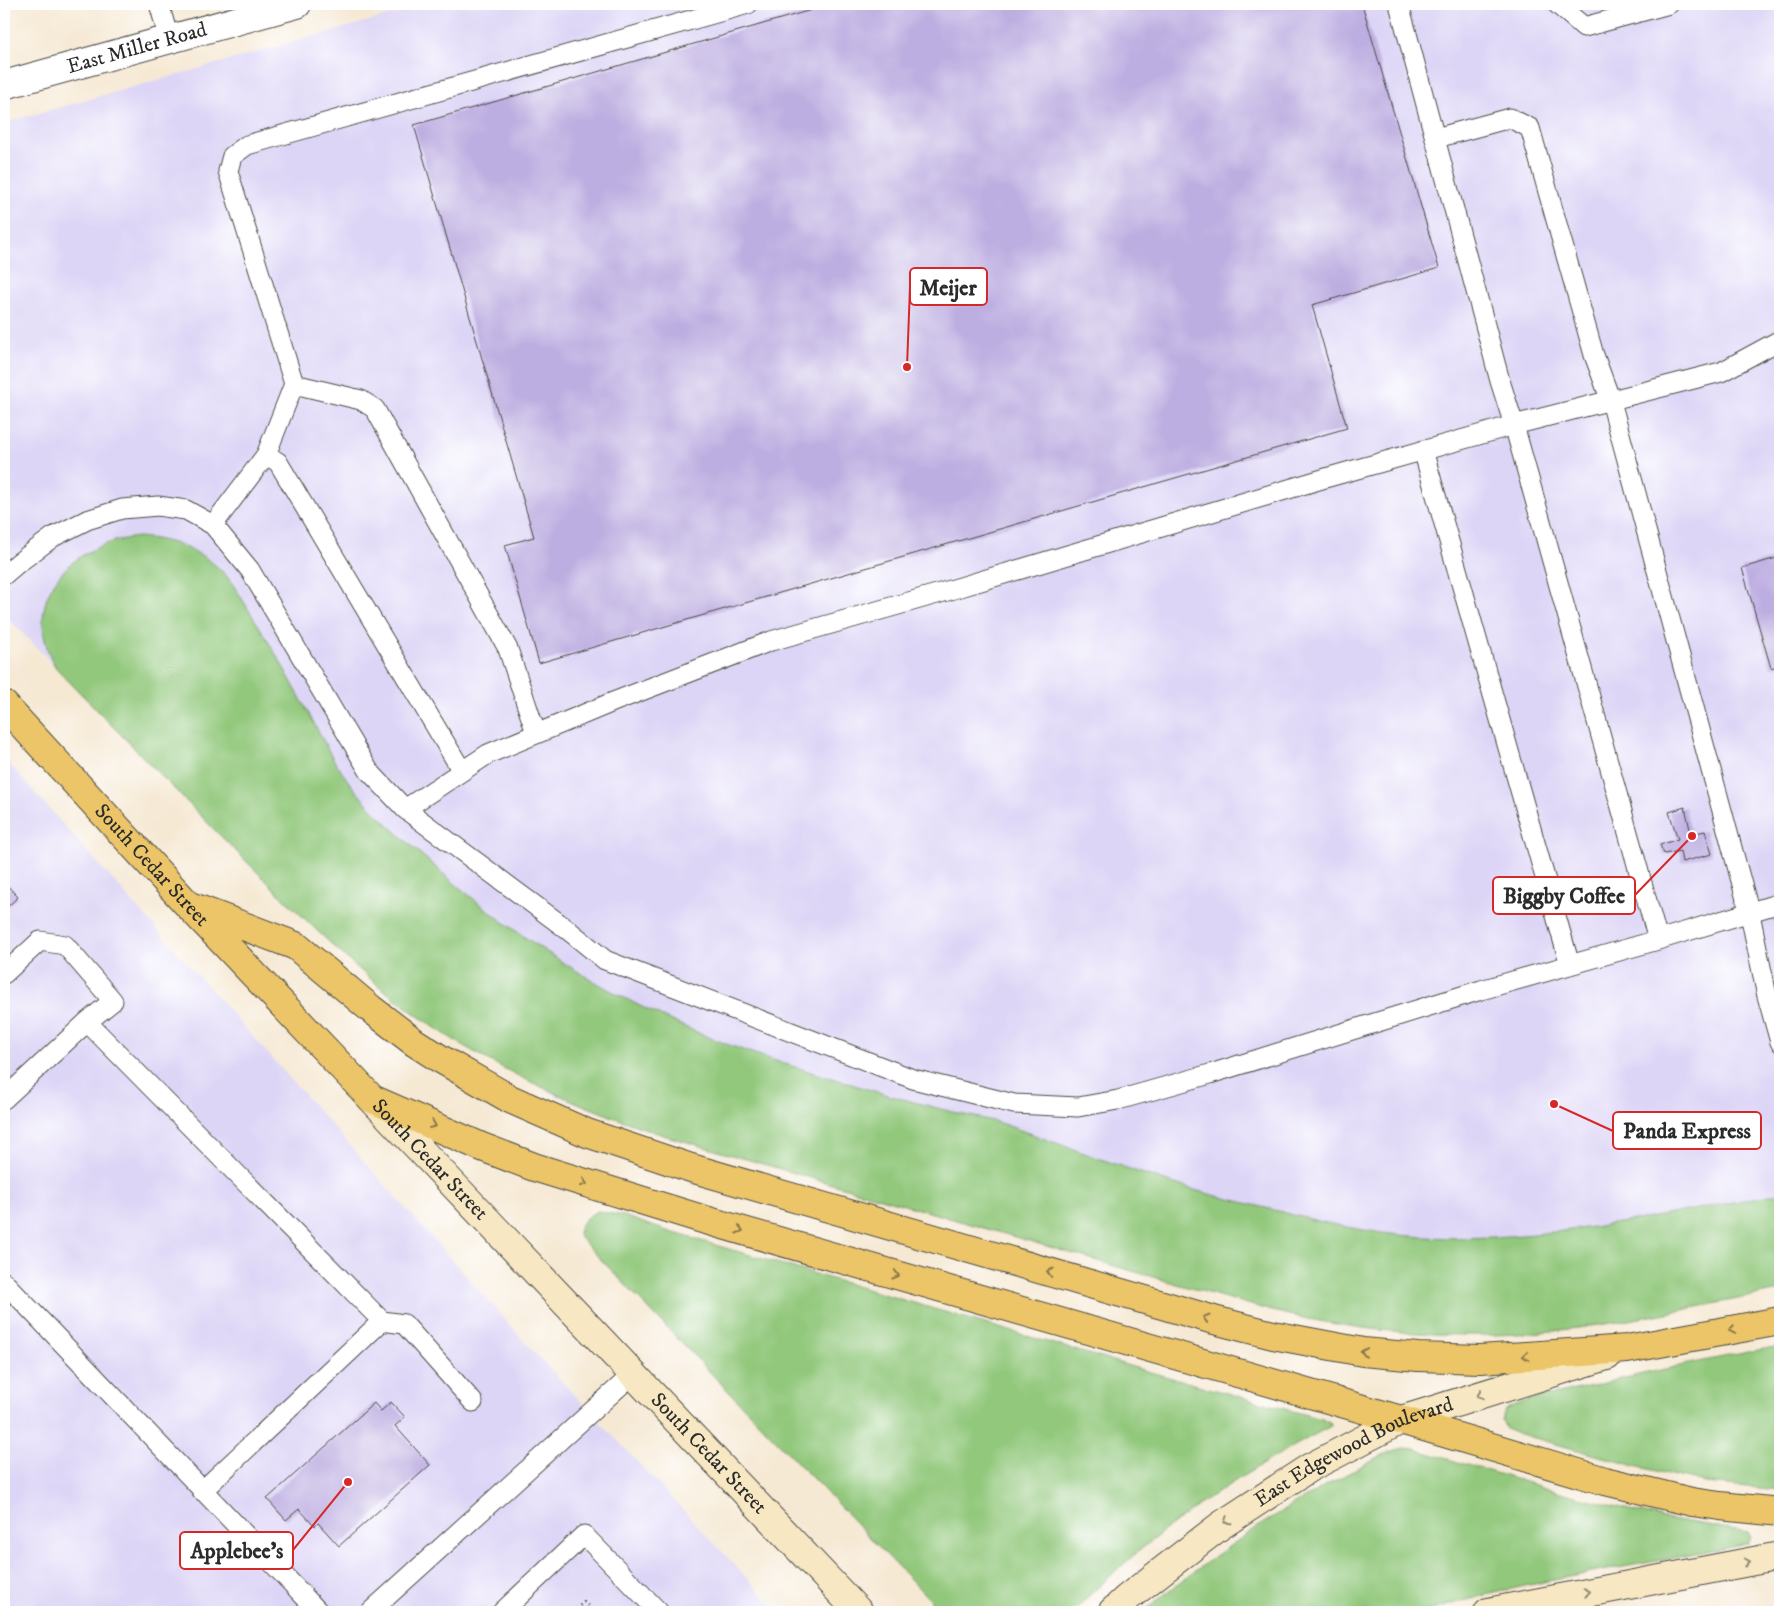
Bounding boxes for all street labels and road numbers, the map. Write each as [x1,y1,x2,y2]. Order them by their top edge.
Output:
street label: East Miller Road [64,16,210,80]
street label: South Cedar Street [89,799,215,932]
street label: South Cedar Street [366,1094,494,1226]
street label: South Cedar Street [645,1387,773,1520]
street label: East Edgewood Boulevard [1250,1391,1457,1513]

